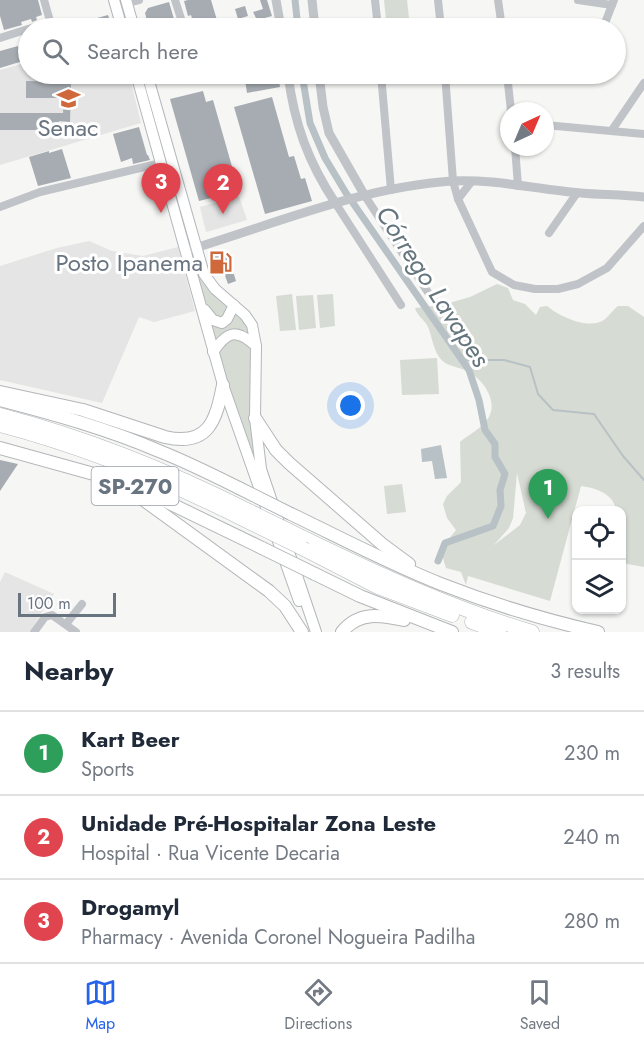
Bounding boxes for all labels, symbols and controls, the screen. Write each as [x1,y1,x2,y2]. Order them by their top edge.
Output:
search box [18,18,626,84]
icon: search [39,35,72,68]
text: Search here [87,35,198,67]
school or university icon: Senac [55,85,81,111]
north arrow [500,102,554,156]
place label: Senac [37,110,99,145]
pin: 3 [142,164,180,213]
pin: 2 [204,164,242,214]
water label: Córrego Lavapes [367,198,500,375]
place label: Posto Ipanema [55,245,203,280]
fuel station icon: Posto Ipanema [208,250,234,276]
your location [336,391,365,420]
road number: SP-270 [92,467,178,505]
pin: 1 [528,470,568,519]
map controls [572,506,626,614]
button: locate [572,506,626,560]
button: layers [572,560,626,614]
scale bar [18,590,116,618]
text: 100 m [27,592,71,615]
text: Nearby [24,652,113,690]
text: 3 results [550,657,620,686]
text: Kart Beer [81,723,180,755]
text: 1 [38,739,49,768]
text: 230 m [564,739,620,768]
text: Sports [81,755,134,784]
text: Unidade Pré-Hospitalar Zona Leste [81,807,436,839]
text: 2 [37,823,50,852]
text: 240 m [563,823,620,852]
text: Hospital · Rua Vicente Decaria [81,839,340,868]
text: Drogamyl [81,891,179,923]
text: 3 [37,907,50,936]
text: 280 m [564,907,620,936]
text: Pharmacy · Avenida Coronel Nogueira Padilha [81,923,475,952]
tab: Map [84,976,117,1035]
tab: Directions [284,976,352,1035]
tab: Saved [520,976,560,1035]

